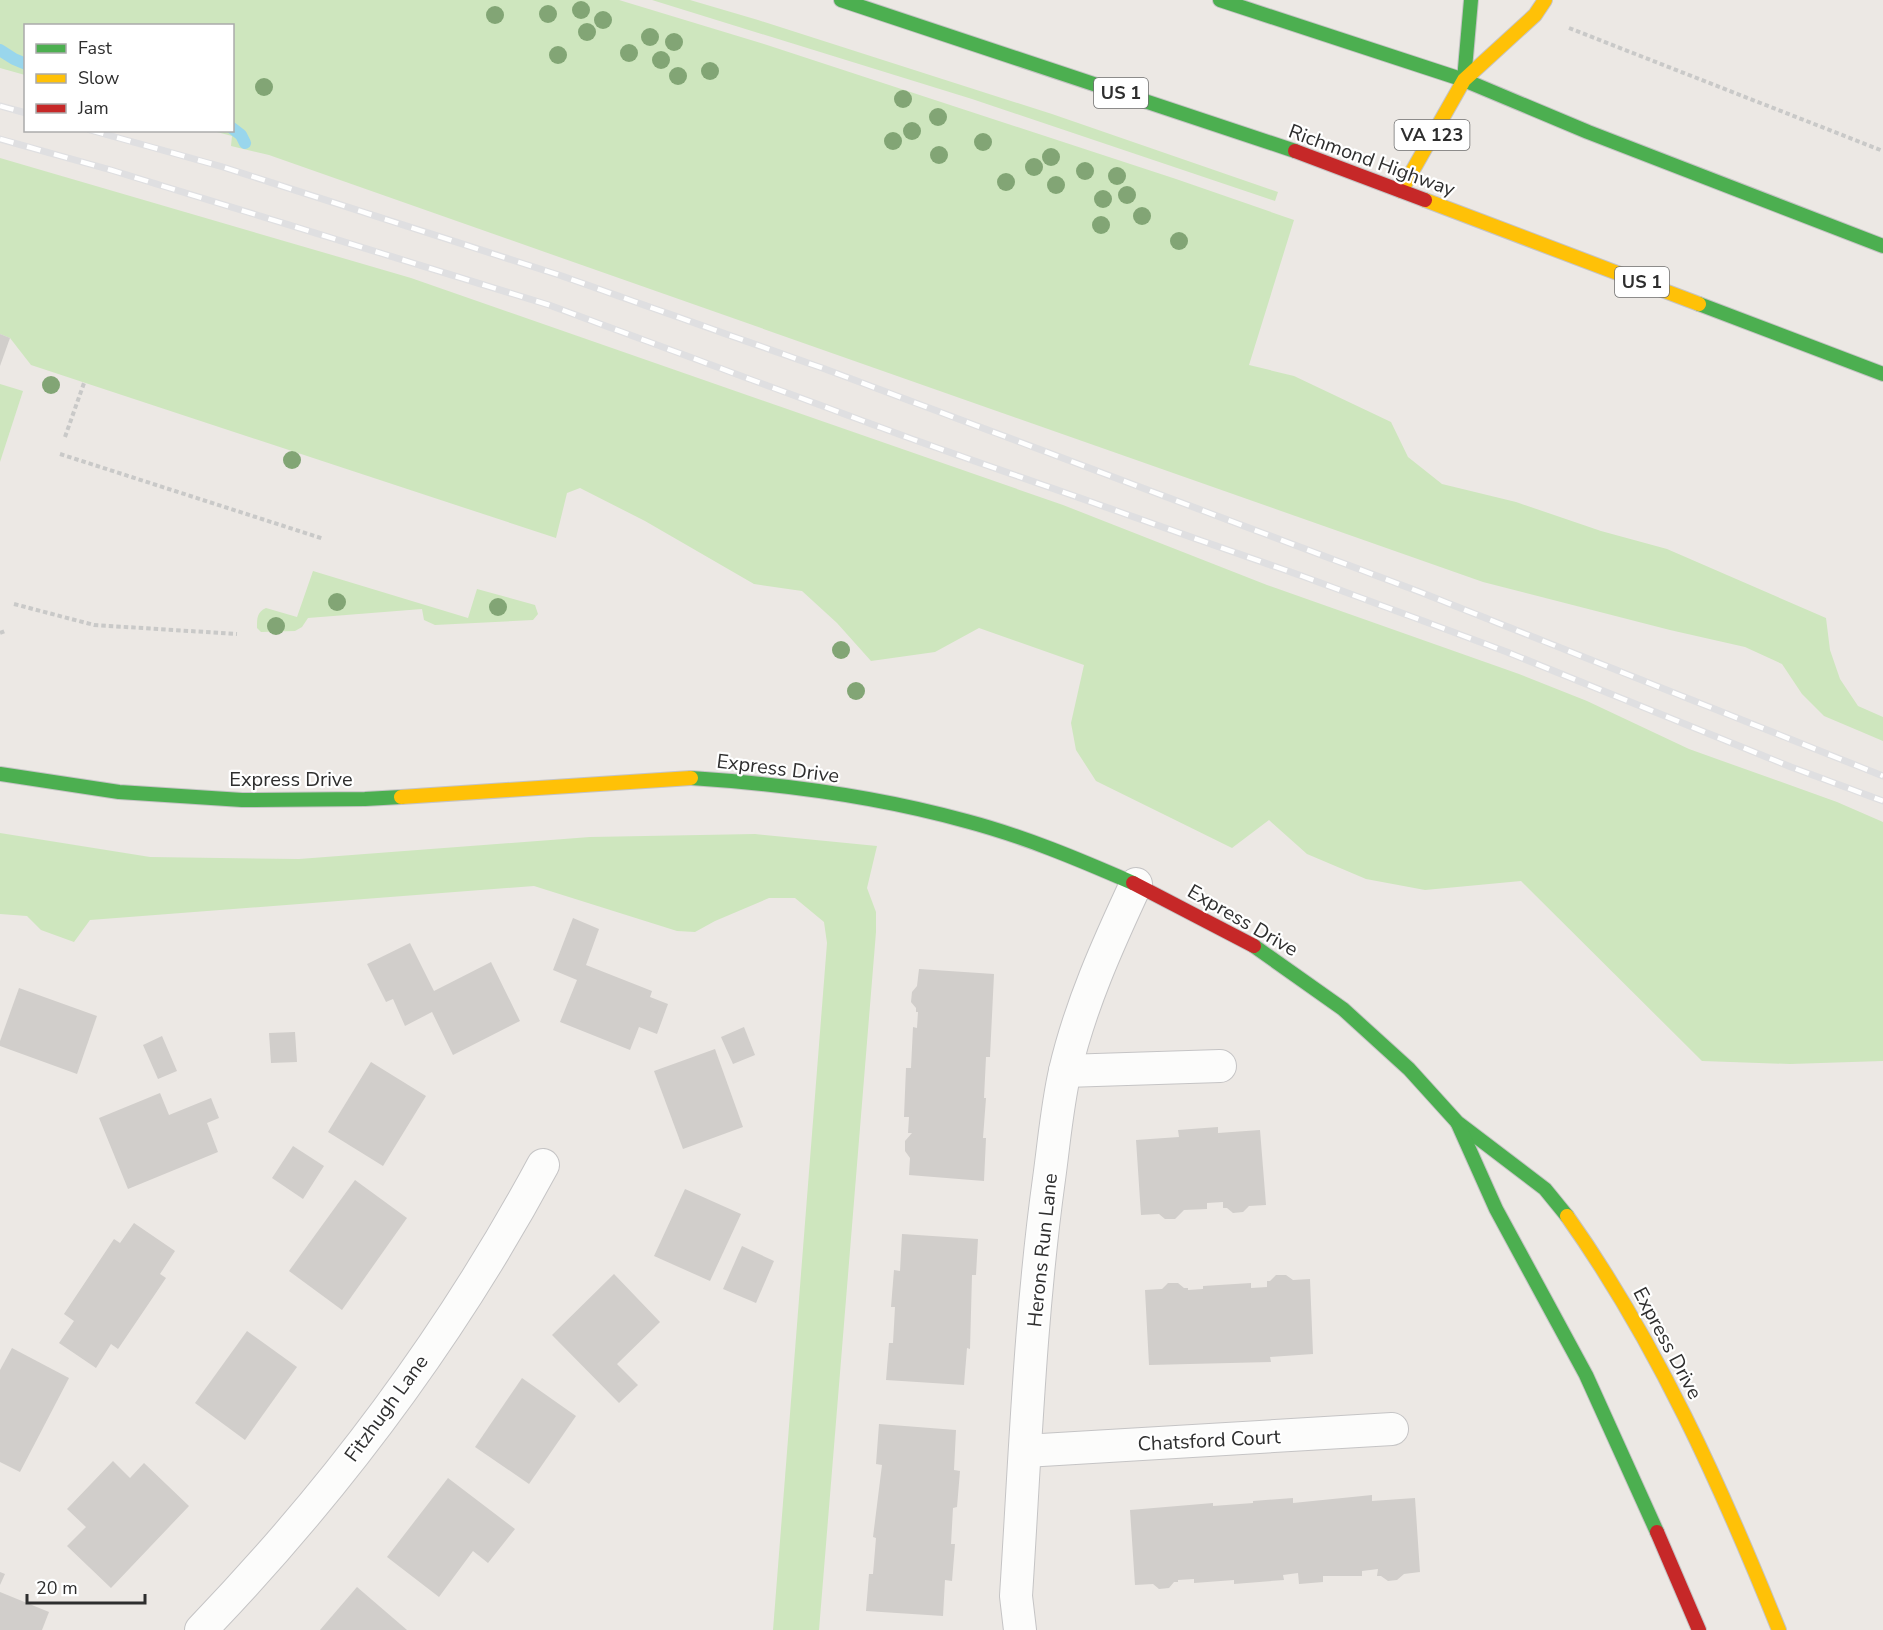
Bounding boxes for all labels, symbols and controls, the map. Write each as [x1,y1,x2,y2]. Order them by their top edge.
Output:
legend [24,24,234,132]
text: Fast [78,36,113,60]
text: Slow [78,66,119,90]
road number: US 1 [1094,78,1148,108]
text: Jam [77,96,109,120]
street label: Richmond Highway [1285,118,1459,203]
road number: VA 123 [1394,120,1470,150]
road number: US 1 [1615,267,1669,297]
street label: Express Drive [715,748,841,789]
street label: Express Drive [229,766,353,793]
street label: Express Drive [1183,878,1303,963]
street label: Herons Run Lane [1021,1172,1064,1328]
street label: Express Drive [1627,1282,1708,1404]
street label: Fitzhugh Lane [338,1349,434,1467]
street label: Chatsford Court [1137,1423,1282,1458]
scale bar [27,1567,146,1605]
text: 20 m [36,1576,78,1600]

